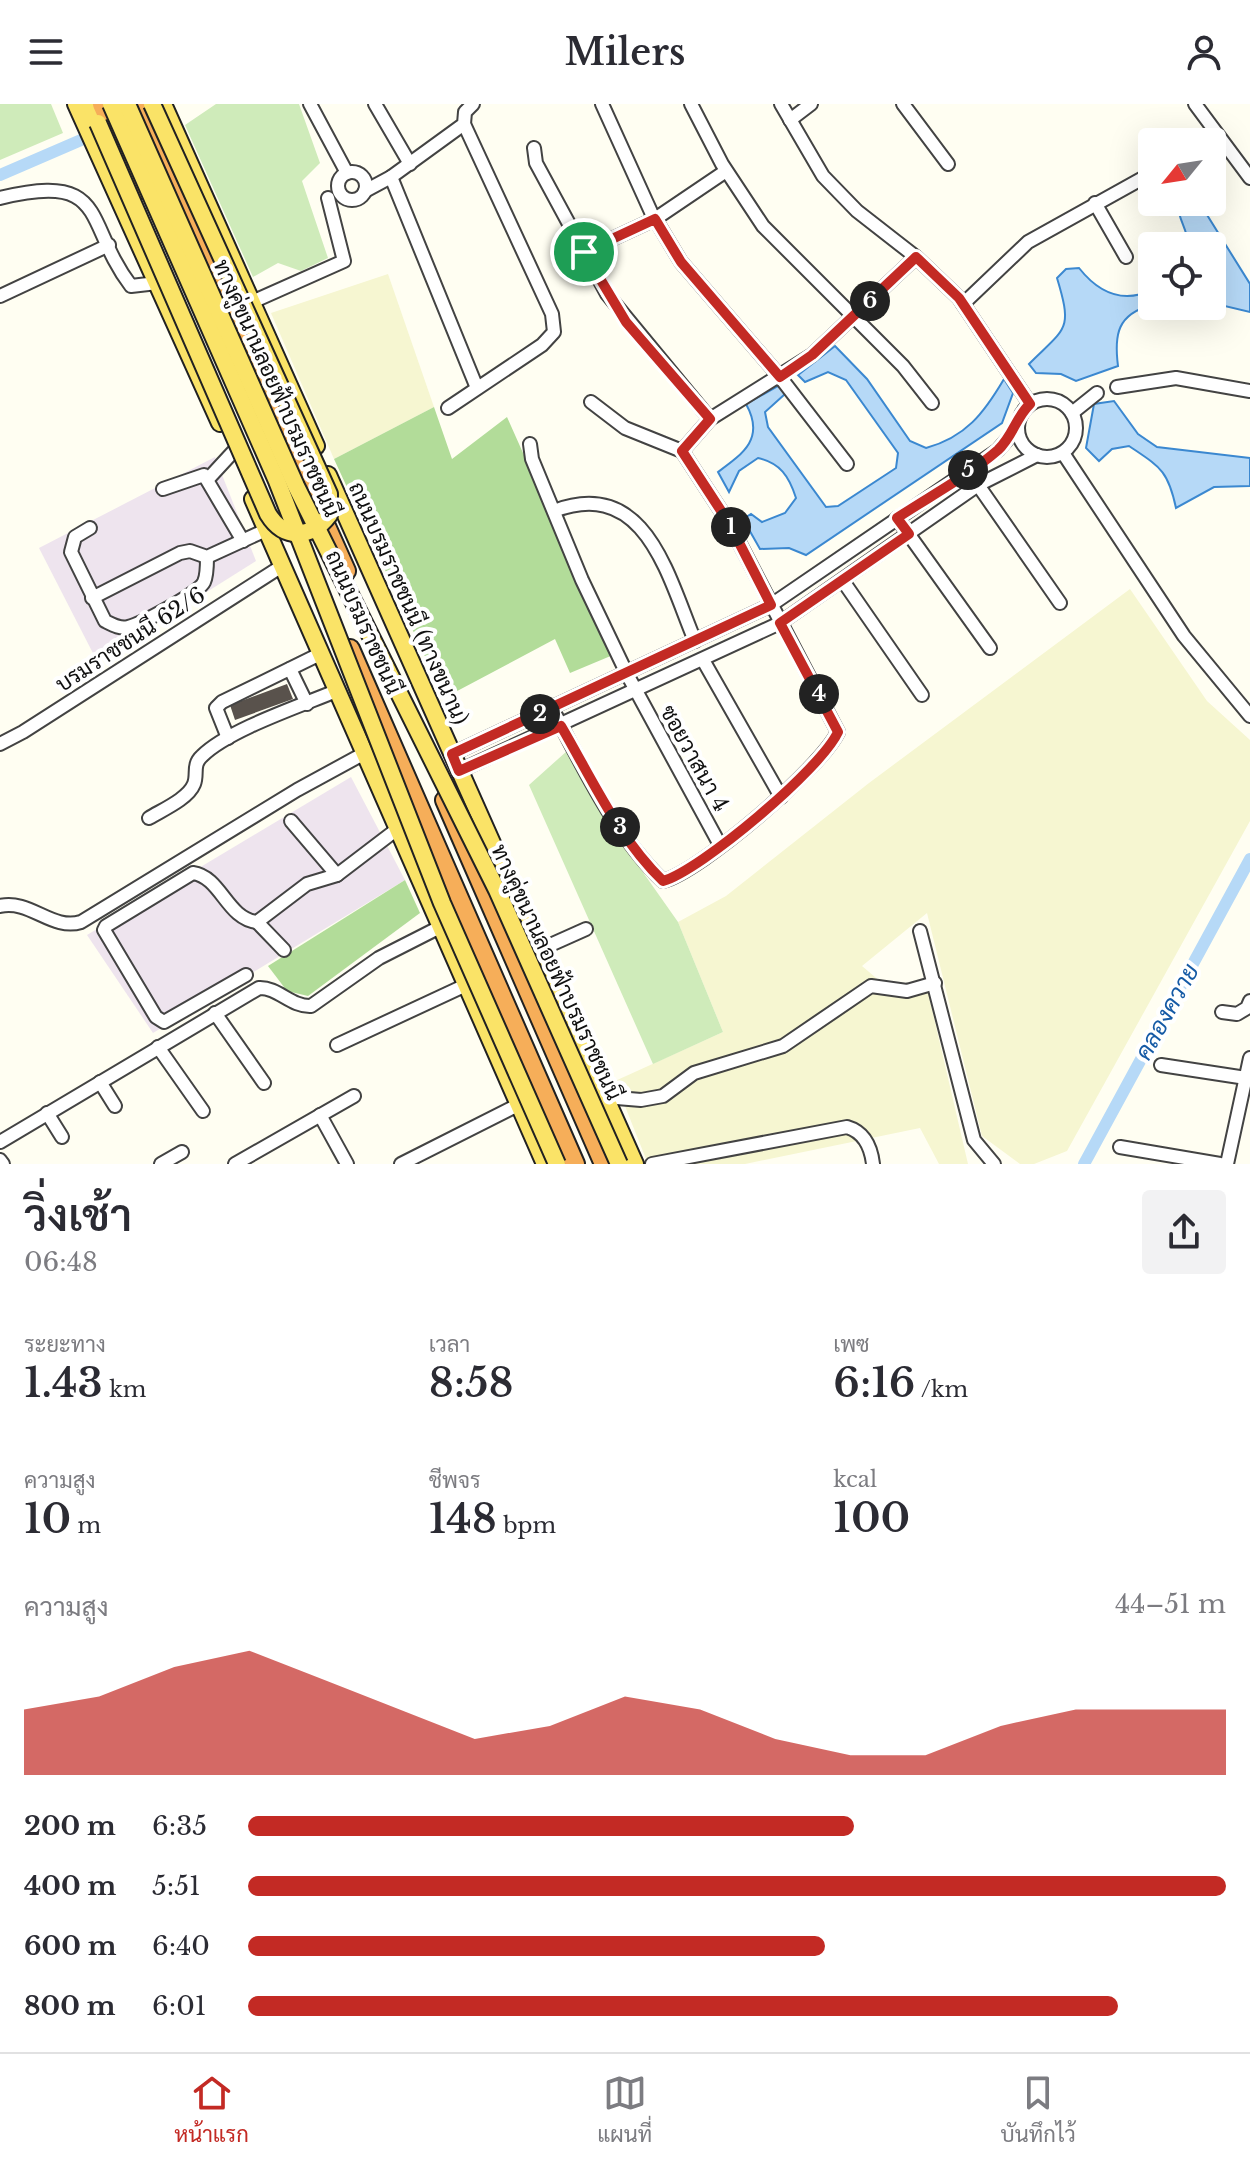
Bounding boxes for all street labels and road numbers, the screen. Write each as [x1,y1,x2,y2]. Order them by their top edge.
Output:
street label: ทางคู่ขนานลอยฟ้าบรมราชชนนี [206,255,346,522]
street label: ถนนบรมราชชนนี (ทางขนาน) [343,478,475,728]
street label: ถนนบรมราชชนนี [320,546,408,698]
street label: บรมราชชนนี 62/6 [51,581,210,698]
street label: ซอยวาสนา 4 [654,700,735,816]
street label: ทางคู่ขนานลอยฟ้าบรมราชชนนี [483,840,628,1105]

